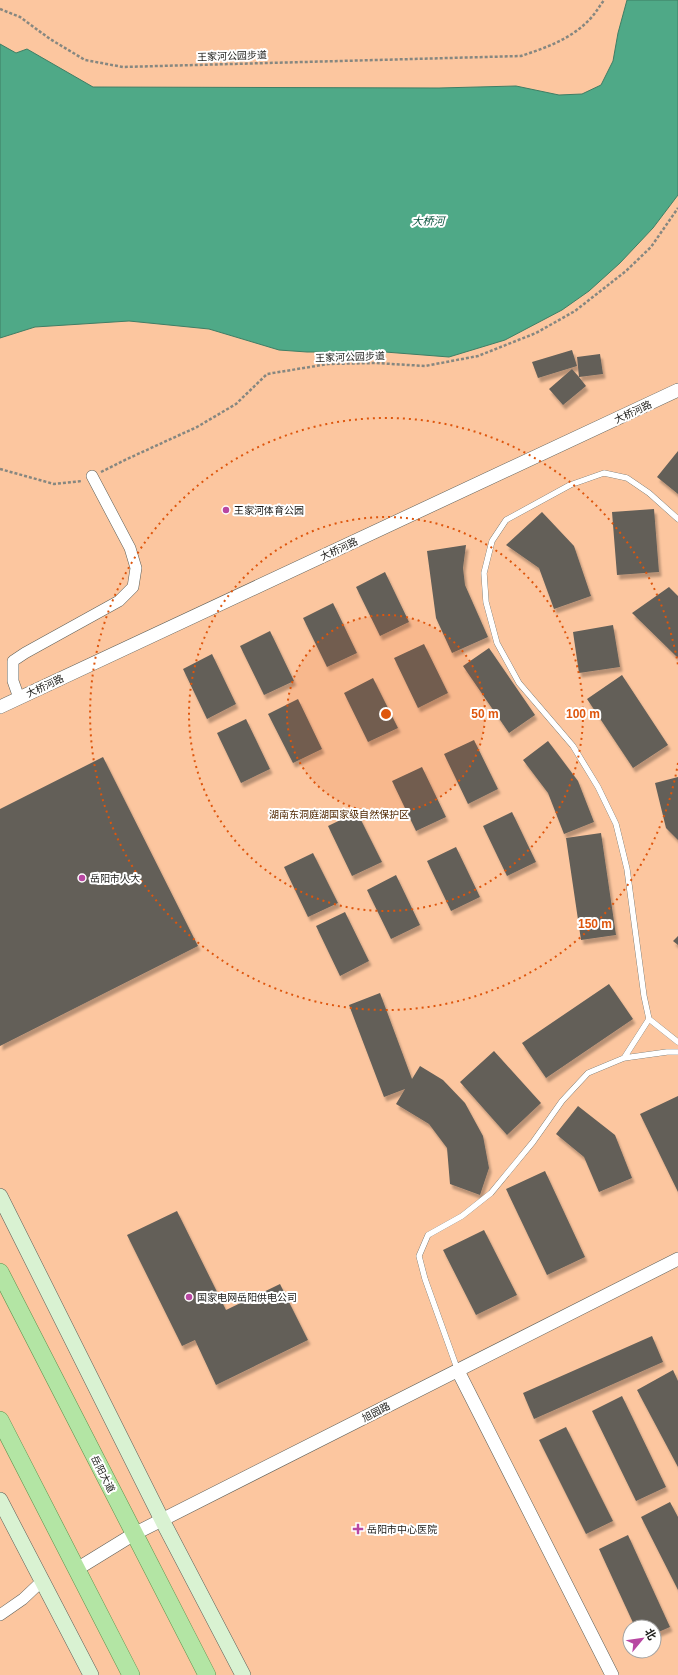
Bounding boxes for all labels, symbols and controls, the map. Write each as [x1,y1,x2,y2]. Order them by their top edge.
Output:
street label: 王家河公园步道 [197,49,267,63]
water label: 大桥河 [412,215,446,227]
street label: 王家河公园步道 [315,350,385,364]
street label: 大桥河路 [613,399,653,425]
marker: 王家河体育公园 [221,505,231,515]
place label: 王家河体育公园 [234,505,304,516]
street label: 大桥河路 [319,536,359,562]
street label: 大桥河路 [25,673,65,699]
centre of rings [379,707,393,721]
text: 50 m [471,707,499,721]
text: 100 m [566,707,600,721]
park label: 湖南东洞庭湖国家级自然保护区 [269,809,409,820]
marker: 岳阳市人大 [77,873,87,883]
place label: 岳阳市人大 [90,873,140,884]
text: 150 m [578,917,612,931]
marker: 国家电网岳阳供电公司 [184,1292,194,1302]
place label: 国家电网岳阳供电公司 [197,1292,297,1303]
street label: 旭园路 [360,1400,392,1424]
street label: 岳阳大道 [89,1454,117,1494]
marker: 岳阳市中心医院 [352,1523,364,1535]
place label: 岳阳市中心医院 [367,1524,437,1535]
north arrow [622,1619,662,1659]
text: 北 [643,1626,659,1642]

